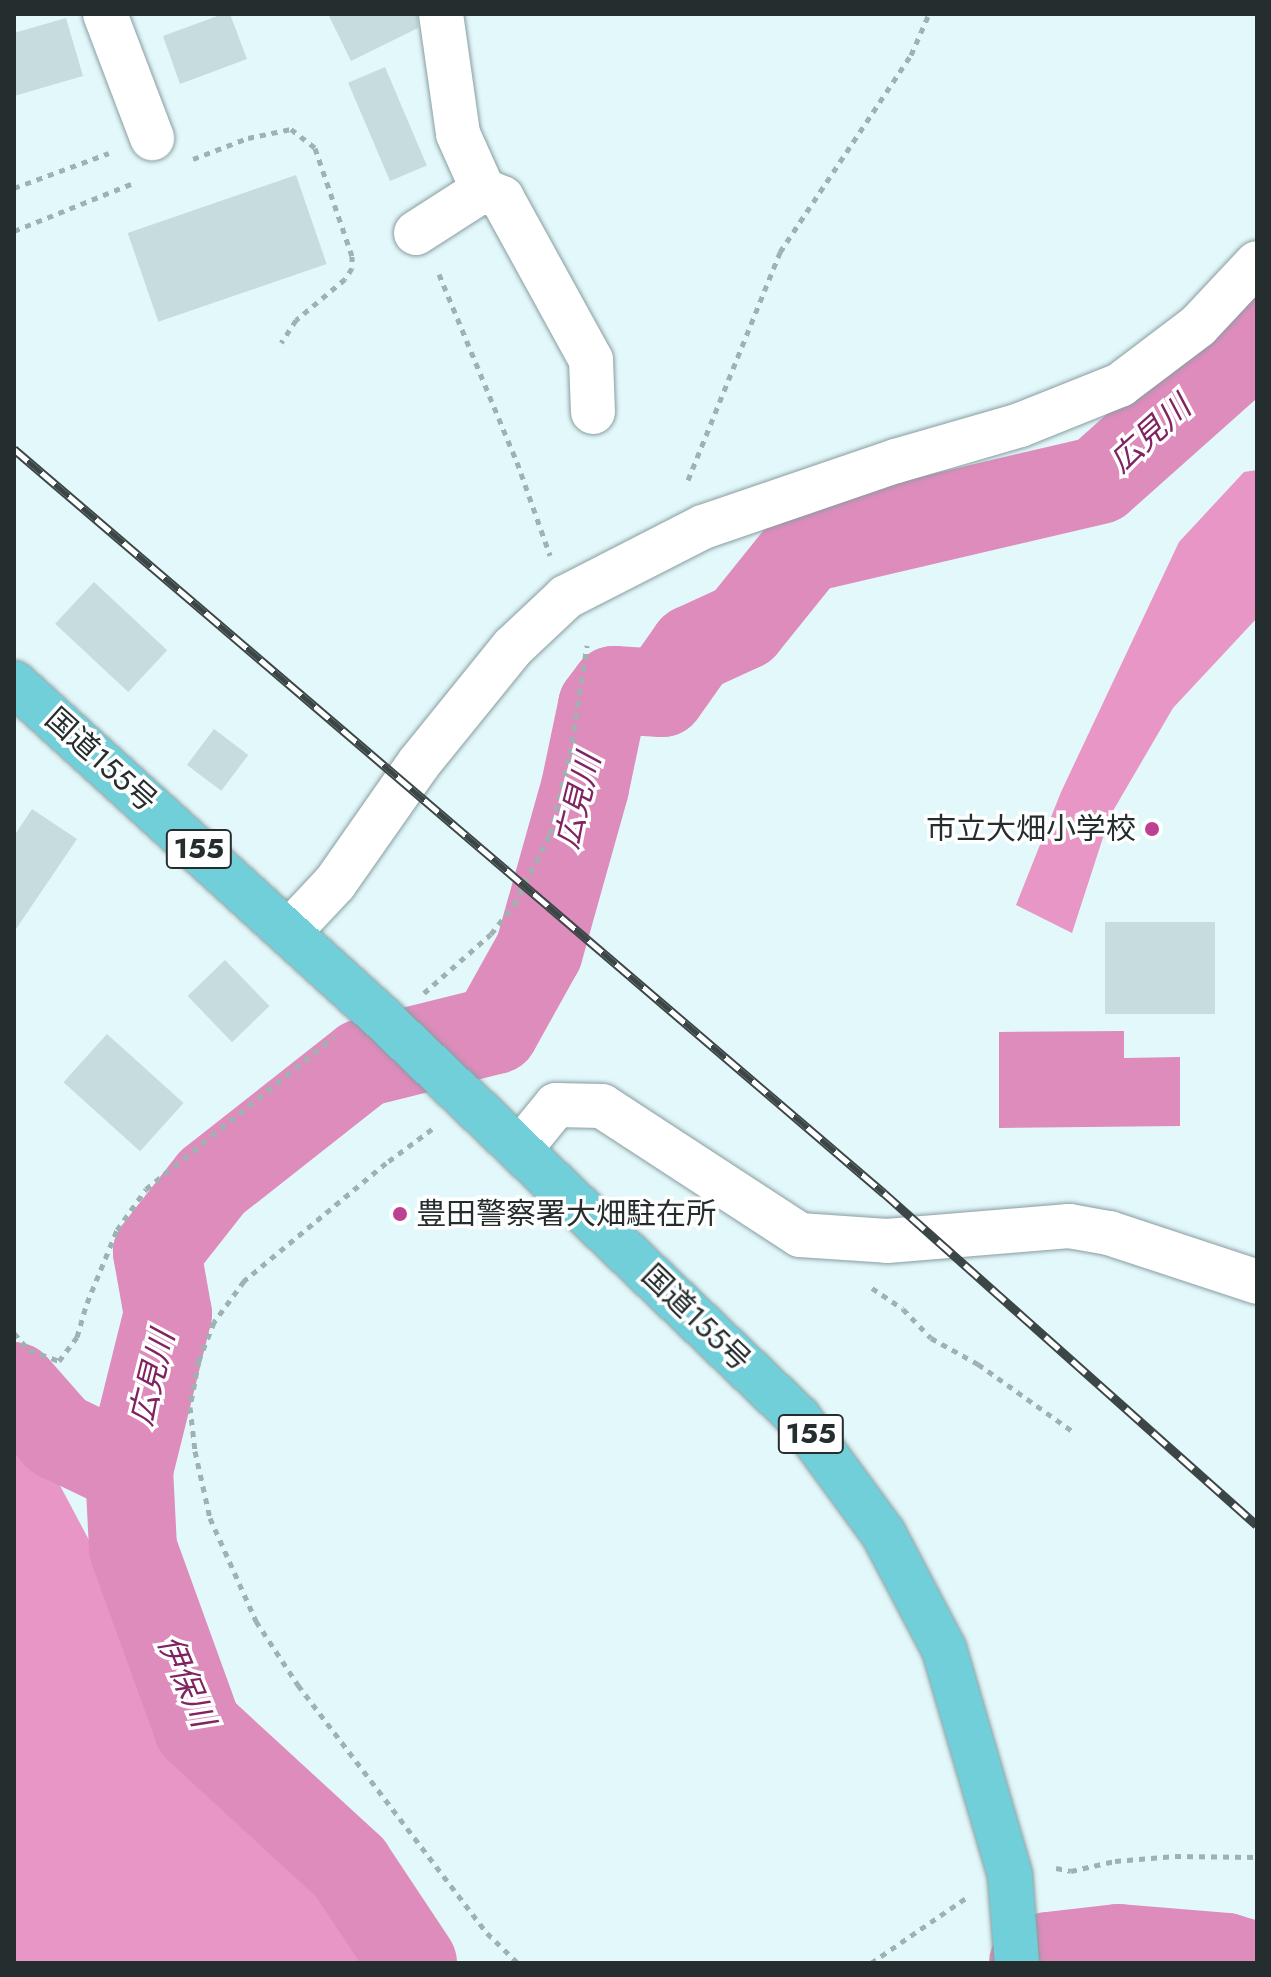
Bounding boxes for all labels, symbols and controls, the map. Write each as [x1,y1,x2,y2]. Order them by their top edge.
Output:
water label: 広見川 [1101,388,1199,480]
street label: 国道155号 [38,701,164,819]
water label: 広見川 [548,750,608,852]
place label: 市立大畑小学校 [926,811,1136,847]
marker: 市立大畑小学校 [1143,820,1161,838]
road number: 155 [165,825,233,873]
place label: 豊田警察署大畑駐在所 [416,1196,716,1232]
marker: 豊田警察署大畑駐在所 [391,1205,409,1223]
street label: 国道155号 [634,1257,758,1379]
water label: 広見川 [122,1327,182,1429]
road number: 155 [777,1410,845,1458]
water label: 伊保川 [150,1629,222,1733]

